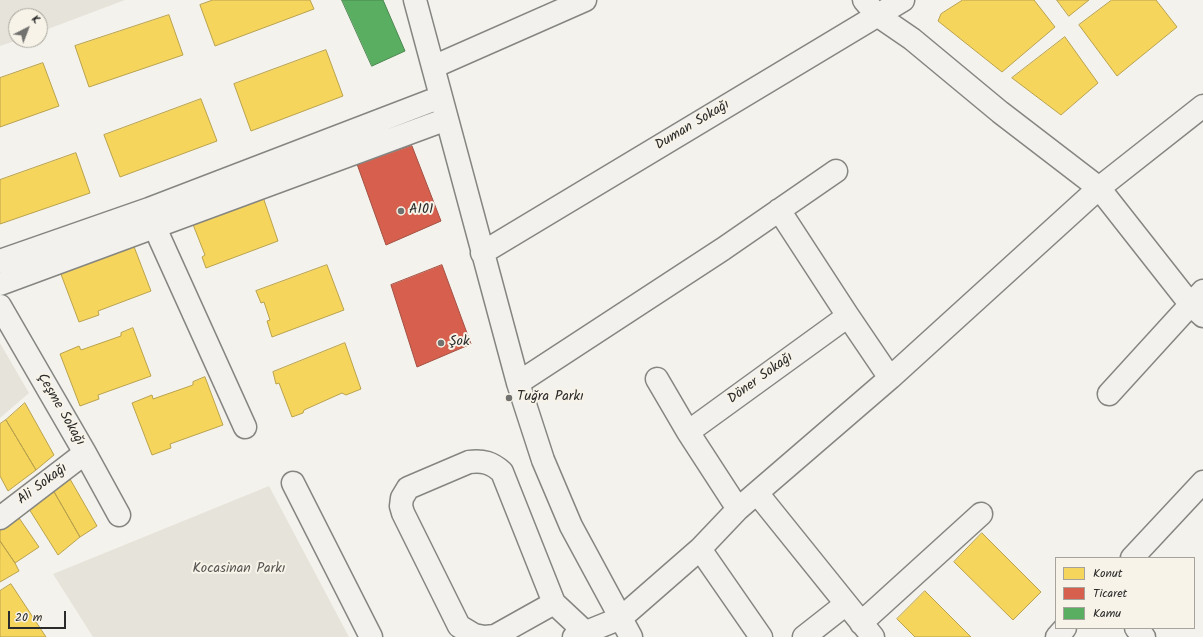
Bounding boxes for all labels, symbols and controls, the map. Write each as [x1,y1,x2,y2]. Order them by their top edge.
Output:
north arrow [8,8,48,48]
text: K [27,11,44,29]
street label: Duman Sokağı [653,97,733,155]
place label: A101 [409,203,433,219]
marker: A101 [396,206,406,216]
place label: Şok [449,335,469,351]
marker: Şok [436,338,446,348]
street label: Döner Sokağı [725,350,797,408]
street label: Çeşme Sokağı [32,371,88,449]
place label: Tuğra Parkı [517,390,584,406]
marker: Tuğra Parkı [504,393,514,403]
street label: Ali Sokağı [15,461,71,509]
legend [1055,557,1195,629]
park label: Kocasinan Parkı [193,562,285,578]
text: Konut [1093,564,1122,583]
text: Ticaret [1093,584,1127,603]
scale bar [10,603,68,629]
text: Kamu [1093,604,1121,623]
text: 20 m [15,608,42,627]

